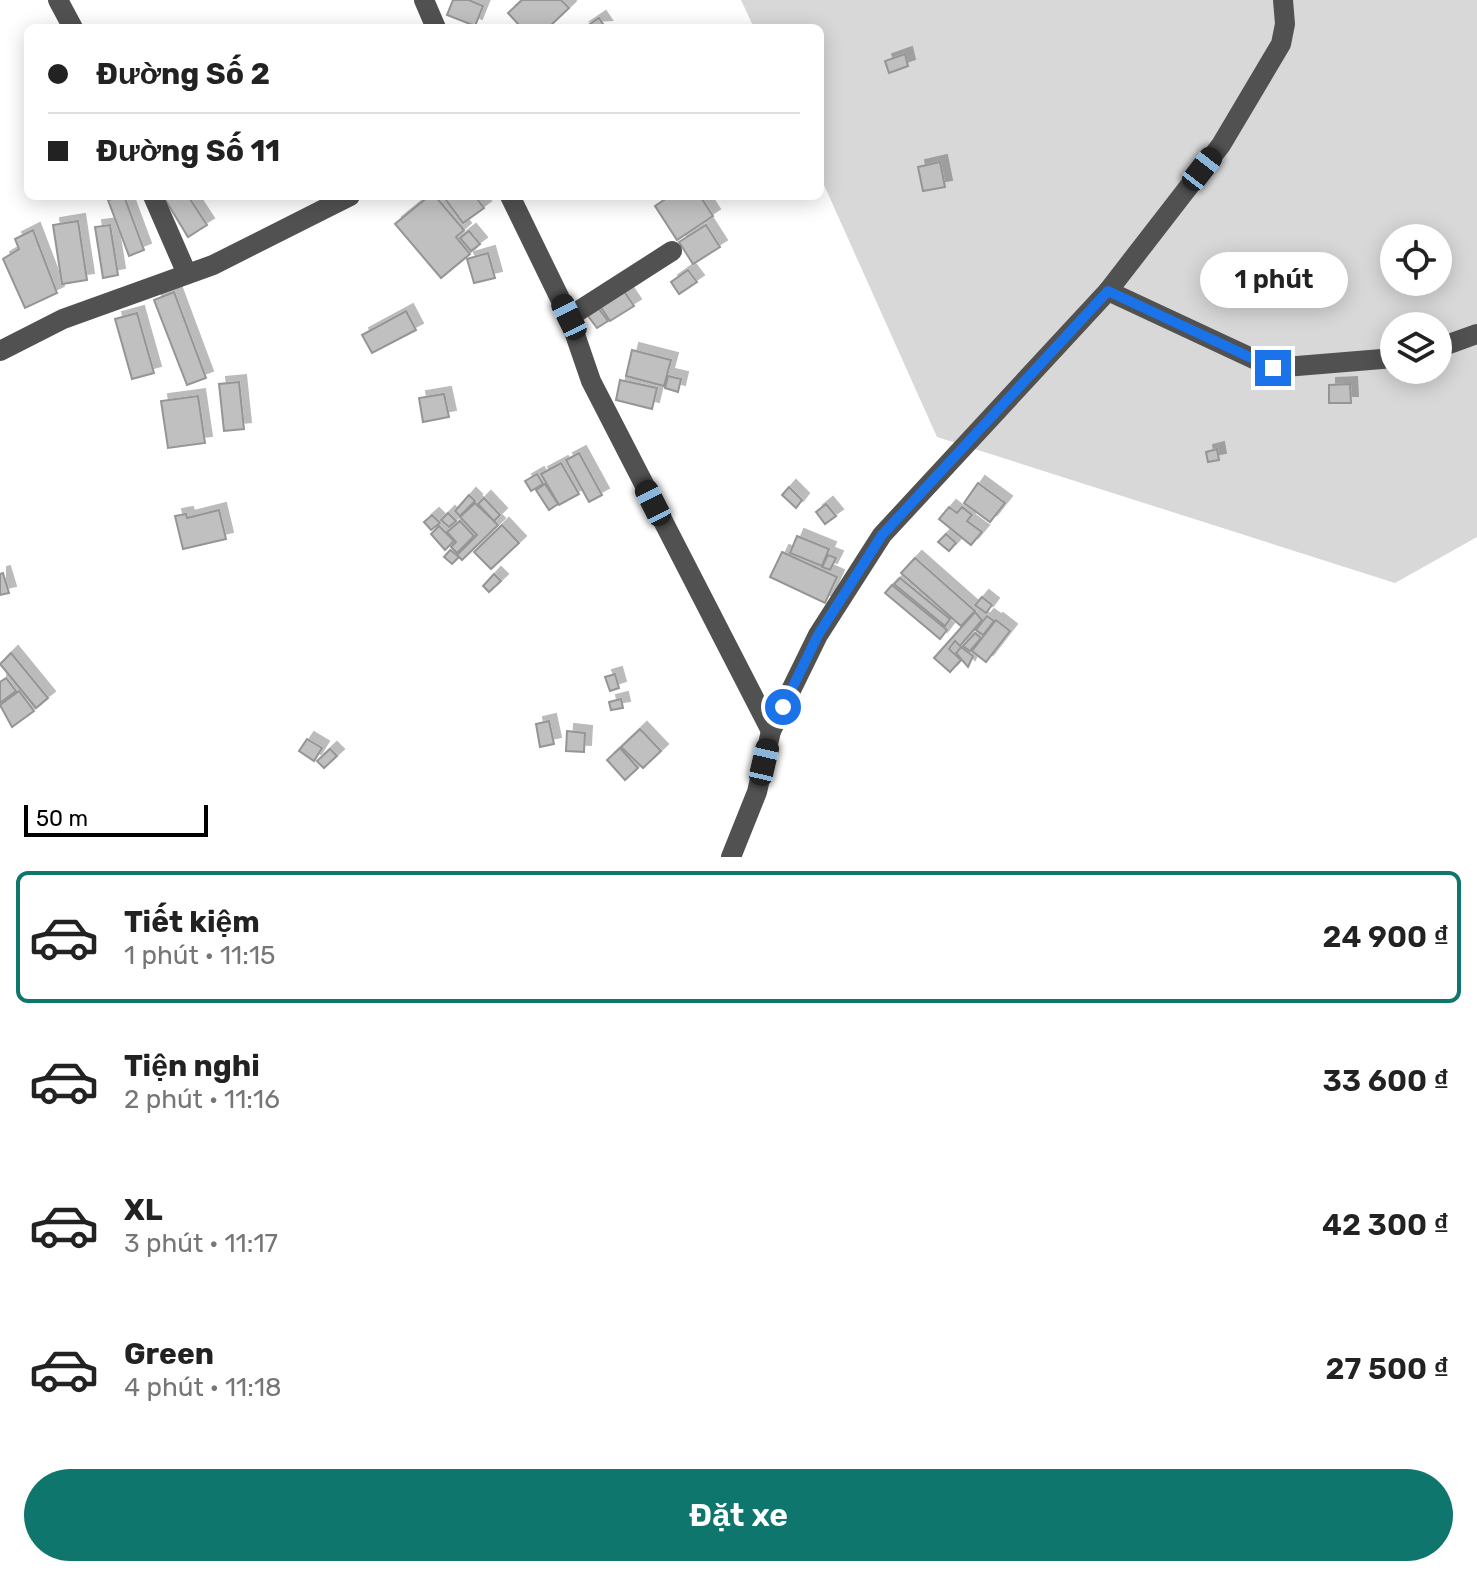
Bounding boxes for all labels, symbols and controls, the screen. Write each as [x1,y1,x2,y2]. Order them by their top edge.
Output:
text: Đường Số 2 [96,56,270,92]
text: Đường Số 11 [96,133,280,169]
car [1178,143,1226,195]
map controls [1380,224,1452,384]
button: locate [1380,224,1452,296]
callout: 1 phút [1199,252,1347,308]
text: 1 phút [1234,264,1314,295]
car [548,290,590,344]
button: layers [1380,312,1452,384]
route end [1255,350,1291,386]
car [631,476,675,530]
route start [765,689,801,725]
car [747,736,781,788]
scale bar [24,801,208,837]
text: 50 m [36,805,88,832]
icon: car [28,901,100,973]
text: Tiết kiệm [124,904,260,940]
text: 24 900 ₫ [1323,919,1449,955]
text: 1 phút · 11:15 [124,940,275,971]
icon: car [28,1045,100,1117]
text: Tiện nghi [124,1048,260,1084]
text: 33 600 ₫ [1322,1063,1449,1099]
text: 2 phút · 11:16 [124,1084,280,1115]
icon: car [28,1189,100,1261]
text: XL [124,1192,163,1228]
text: 42 300 ₫ [1322,1207,1449,1243]
text: 3 phút · 11:17 [124,1228,278,1259]
icon: car [28,1333,100,1405]
text: Green [124,1336,214,1372]
text: 27 500 ₫ [1326,1351,1449,1387]
text: 4 phút · 11:18 [124,1372,282,1403]
button: Đặt xe [24,1469,1453,1561]

